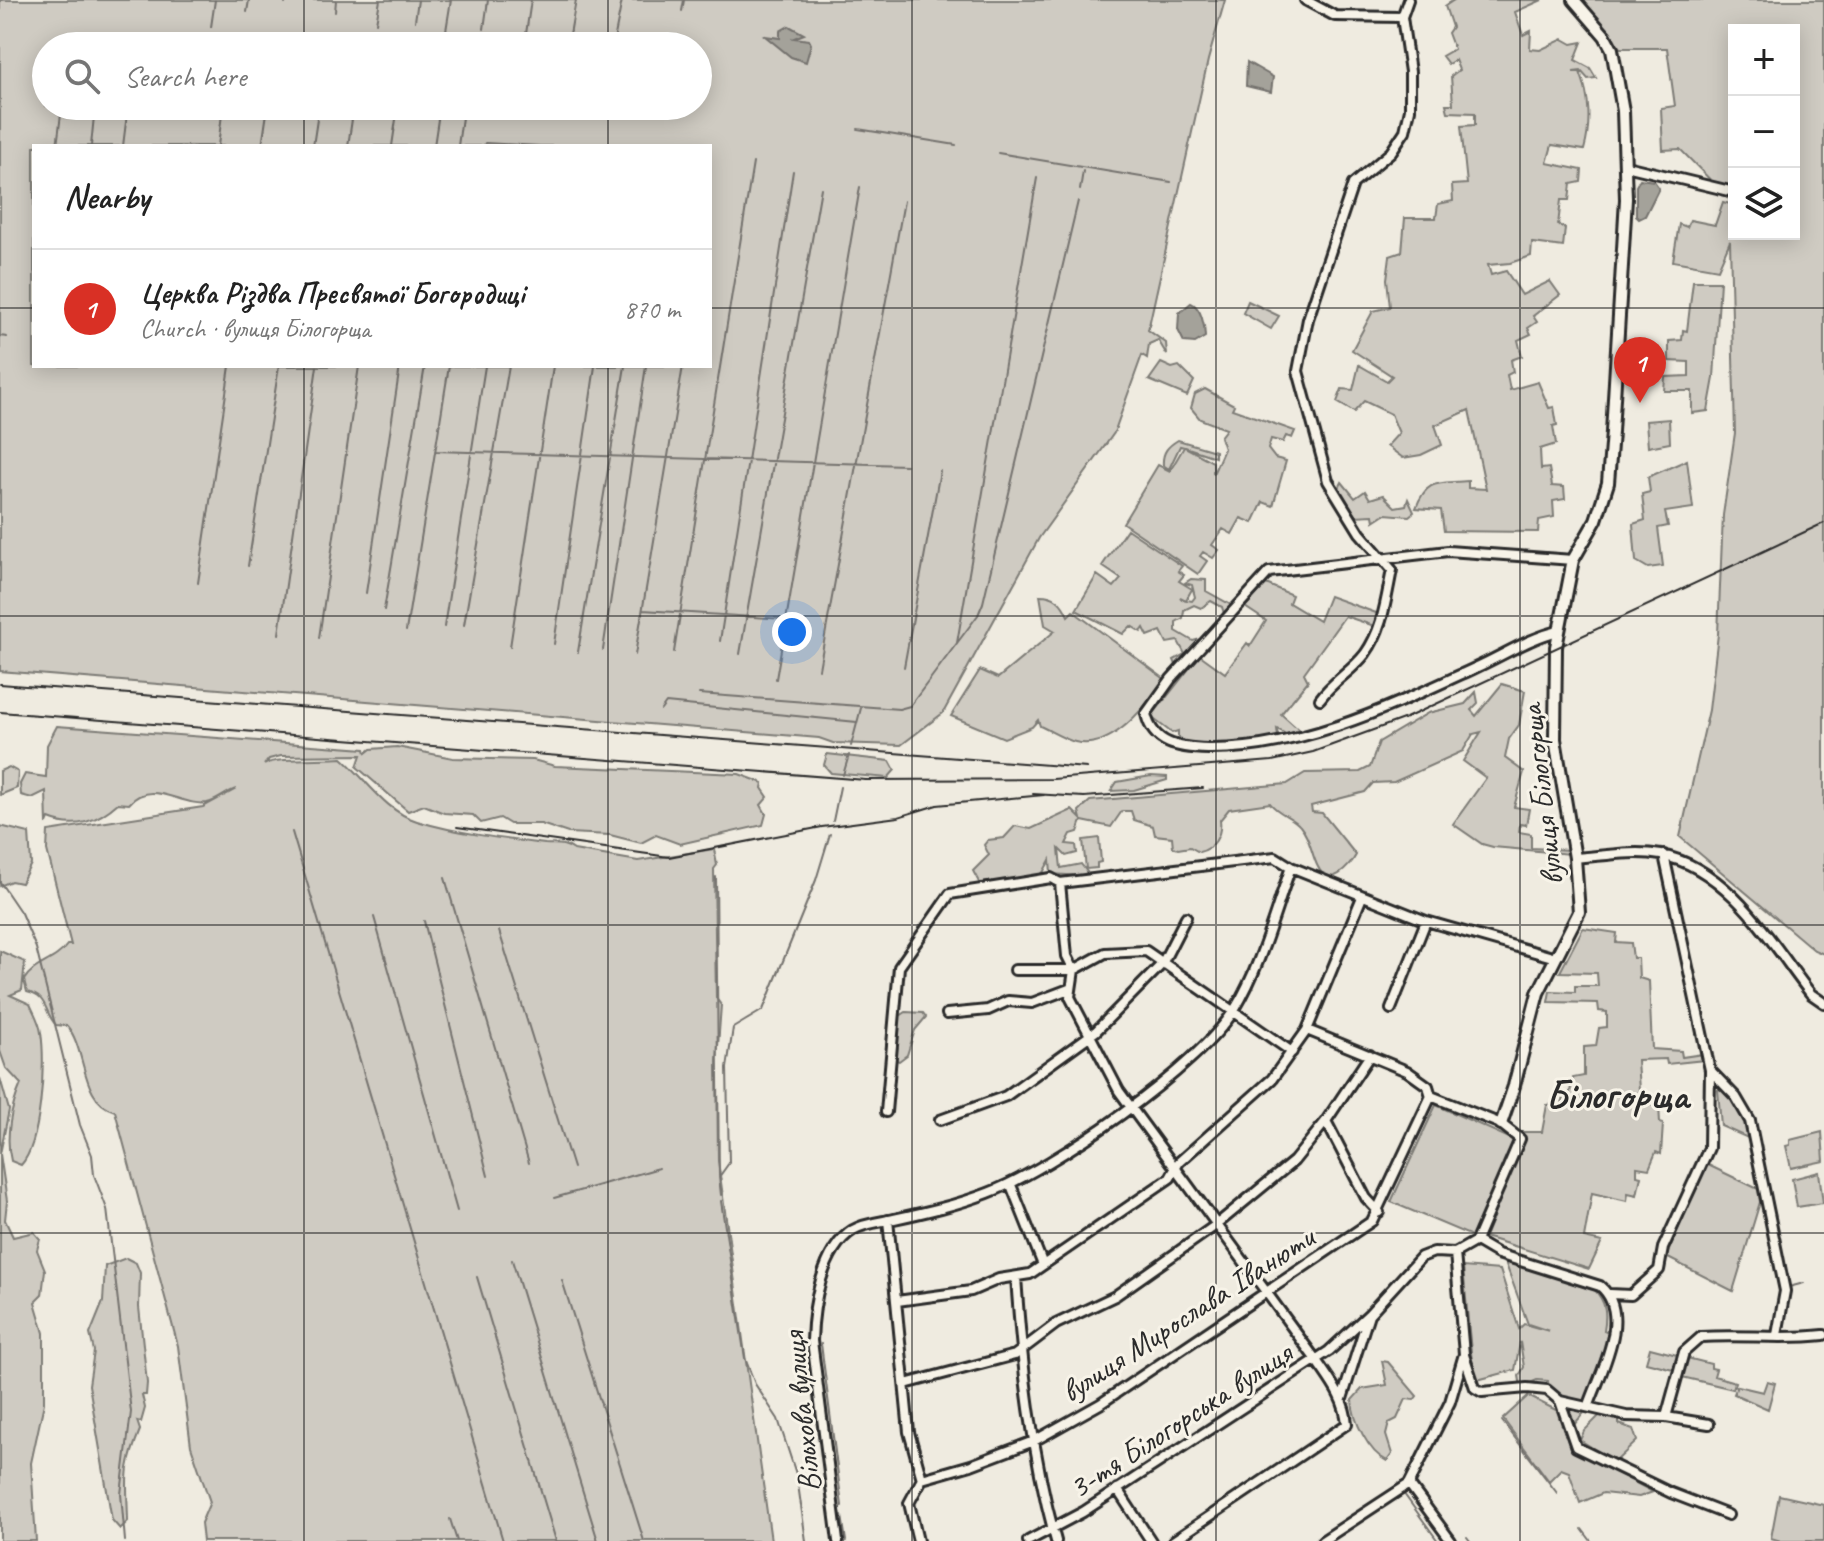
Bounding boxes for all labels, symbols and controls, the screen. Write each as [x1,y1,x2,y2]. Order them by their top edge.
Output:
map controls [1728,24,1800,240]
button: + [1728,24,1800,96]
search box [32,32,712,120]
icon: search [60,54,104,98]
text: Search here [124,57,246,95]
button: − [1728,96,1800,168]
button: layers [1728,168,1800,240]
text: Nearby [64,175,150,218]
text: Церква Різдва Пресвятої Богородиці [140,274,525,312]
text: 1 [84,293,96,326]
text: 870 m [624,293,680,326]
text: Church · вулиця Білогорща [140,312,370,345]
pin: 1 [1614,337,1666,403]
your location [772,612,812,652]
street label: вулиця Білогорща [1510,699,1573,888]
district label: Білогорща [1545,1070,1692,1120]
street label: вулиця Мирослава Іванюти [1053,1216,1324,1412]
street label: Вільхова вулиця [772,1328,830,1494]
street label: 3-тя Білогорська вулиця [1061,1332,1301,1508]

